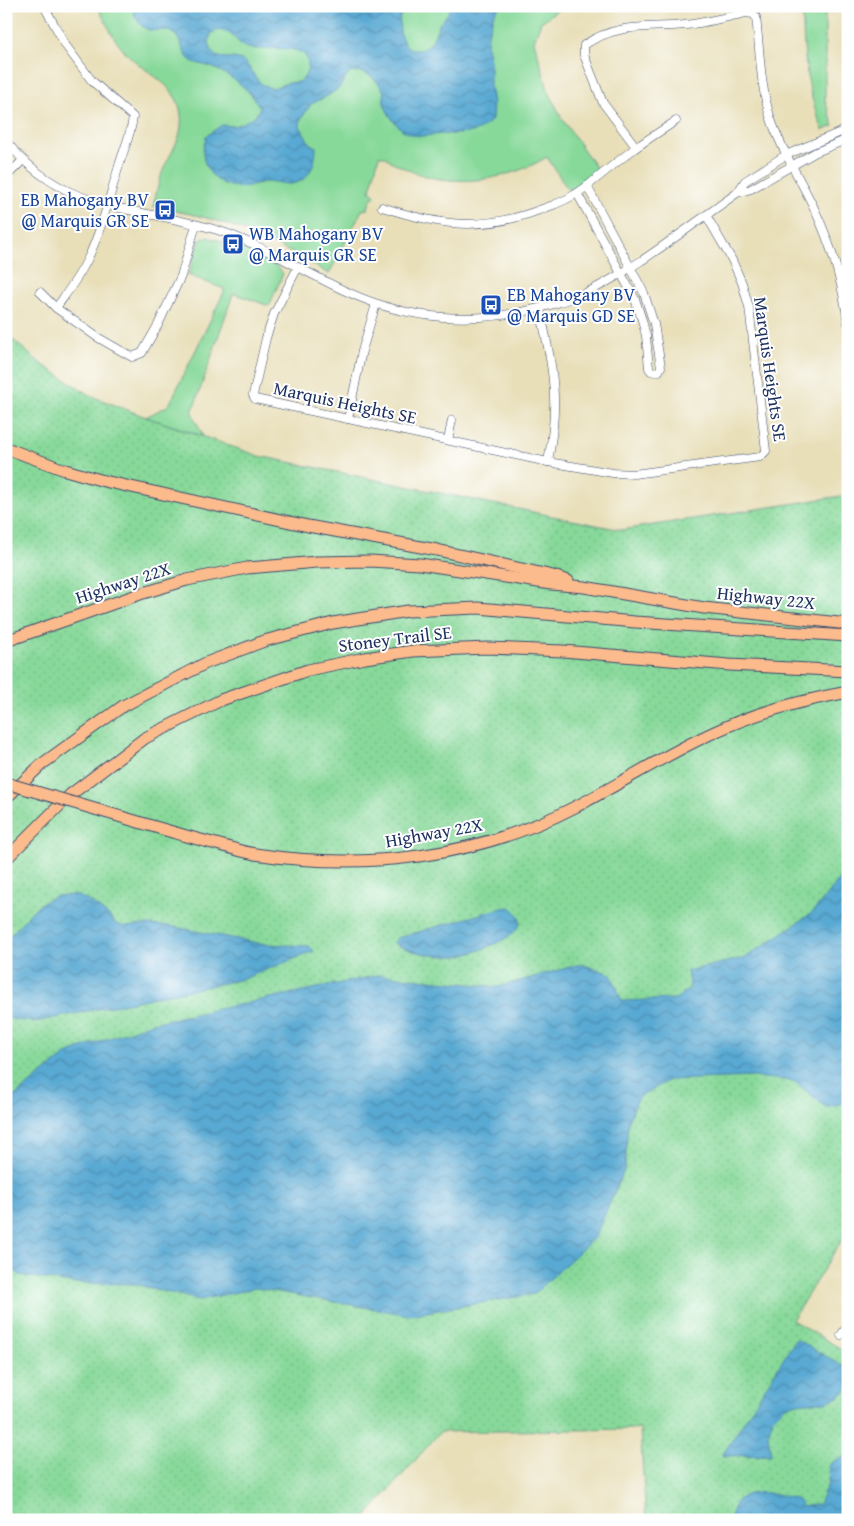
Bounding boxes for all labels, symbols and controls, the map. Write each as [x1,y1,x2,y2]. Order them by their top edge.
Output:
place label: EB Mahogany BV @ Marquis GR SE [21,186,149,234]
bus stop icon: EB Mahogany BV @ Marquis GR SE [153,198,177,222]
place label: WB Mahogany BV @ Marquis GR SE [249,220,384,268]
bus stop icon: WB Mahogany BV @ Marquis GR SE [221,232,245,256]
place label: EB Mahogany BV @ Marquis GD SE [507,281,636,329]
bus stop icon: EB Mahogany BV @ Marquis GD SE [479,293,503,317]
street label: Marquis Heights SE [747,295,794,443]
street label: Marquis Heights SE [271,374,419,431]
street label: Highway 22X [72,554,174,611]
street label: Highway 22X [716,579,816,616]
street label: Stoney Trail SE [337,618,453,659]
street label: Highway 22X [383,811,485,854]

